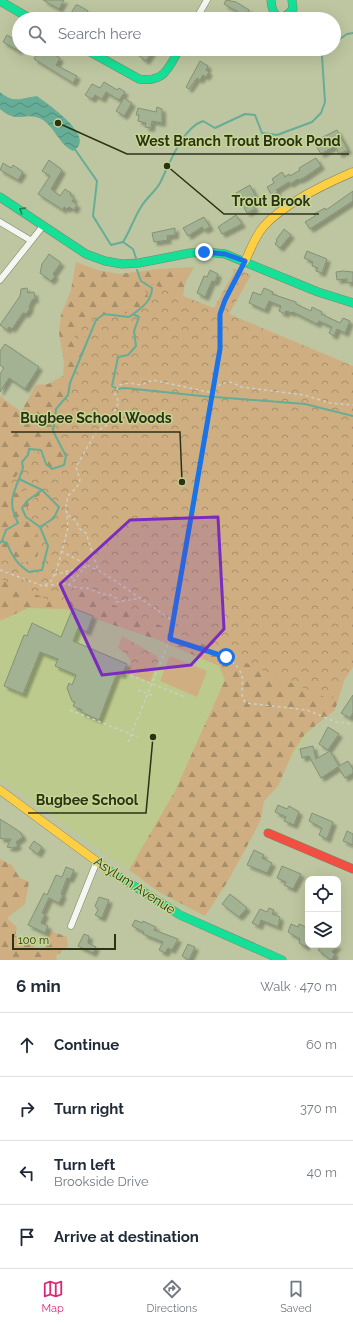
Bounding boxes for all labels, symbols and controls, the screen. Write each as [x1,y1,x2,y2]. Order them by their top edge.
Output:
search box [12,12,341,56]
icon: search [26,23,48,45]
text: Search here [58,25,141,43]
callout: West Branch Trout Brook Pond [127,128,349,154]
text: West Branch Trout Brook Pond [135,133,341,149]
callout: Trout Brook [224,188,319,214]
text: Trout Brook [232,193,311,209]
one-way arrow [19,208,26,215]
route end [195,243,213,261]
callout: Bugbee School Woods [11,406,180,432]
text: Bugbee School Woods [20,410,172,426]
route start [217,648,235,666]
callout: Bugbee School [28,787,146,813]
text: Bugbee School [36,792,139,808]
street label: Asylum Avenue [91,854,178,917]
map controls [305,876,341,948]
button: locate [305,876,341,912]
button: layers [305,912,341,948]
scale bar [12,932,116,951]
text: 100 m [18,934,49,947]
text: 6 min [16,976,61,996]
text: Walk · 470 m [260,979,337,994]
icon: ahead [16,1034,38,1056]
text: Continue [54,1036,119,1054]
text: 60 m [306,1037,337,1052]
icon: right [16,1098,38,1120]
text: Turn right [54,1100,124,1118]
text: 370 m [300,1101,337,1116]
text: Turn left [54,1156,115,1174]
icon: left [16,1162,38,1184]
text: 40 m [307,1165,337,1180]
text: Brookside Drive [54,1174,149,1189]
icon: arrive [16,1226,38,1248]
text: Arrive at destination [54,1228,199,1246]
tab: Map [41,1278,64,1315]
tab: Directions [147,1278,197,1315]
tab: Saved [280,1278,312,1315]

